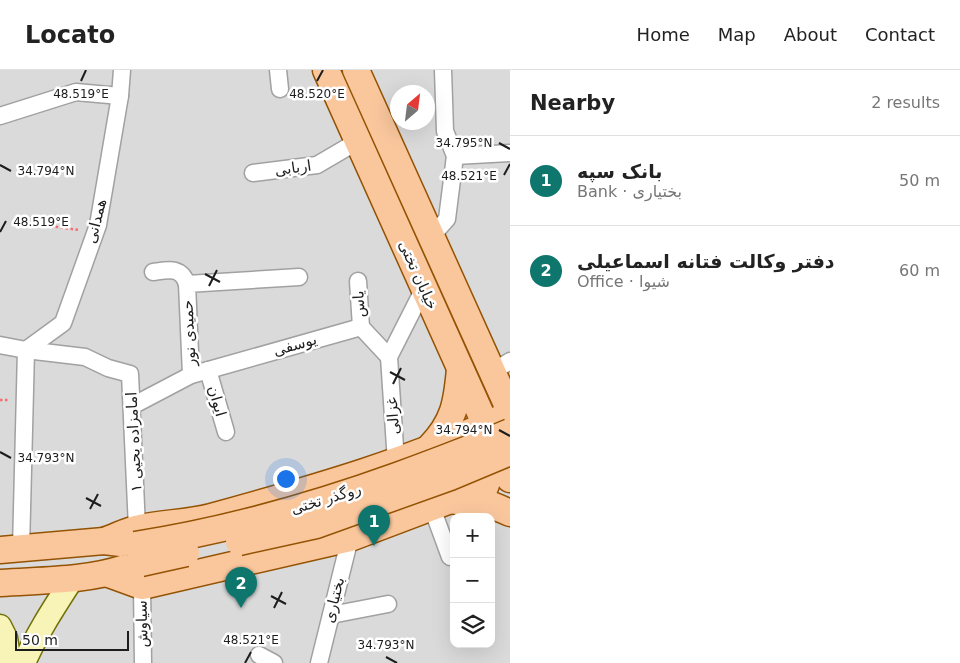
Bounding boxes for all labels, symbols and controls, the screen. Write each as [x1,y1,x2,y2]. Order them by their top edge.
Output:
text: Locato [25,21,115,49]
text: Home [637,24,690,45]
text: Map [718,24,756,45]
text: About [784,24,837,45]
text: Contact [865,24,935,45]
north arrow [390,85,435,130]
text: 48.519°E [53,87,109,101]
text: 48.520°E [289,87,345,101]
text: Nearby [530,91,615,115]
text: 2 results [871,93,940,112]
text: 34.795°N [436,136,492,150]
street label: اربابی [274,157,312,179]
text: بانک سپه [577,160,662,182]
text: 34.794°N [18,164,74,178]
text: 48.521°E [441,169,497,183]
text: 1 [540,171,552,190]
text: 50 m [899,171,940,190]
text: Bank · بختیاری [577,182,682,201]
street label: همدانی [82,197,110,245]
text: 48.519°E [13,215,69,229]
street label: خیابان تختی [395,238,441,312]
text: دفتر وکالت فتانه اسماعیلی [577,250,835,272]
text: 2 [540,261,552,280]
text: 60 m [899,261,940,280]
text: Office · شیوا [577,272,670,291]
street label: یاس [349,290,369,318]
street label: حمیدی نور [178,300,200,367]
street label: یوسفی [271,330,319,360]
street label: ایوان [204,383,230,419]
street label: امامزاده یحیی ۱ [122,391,146,493]
street label: غزالی [383,397,403,435]
text: 34.794°N [436,423,492,437]
text: 34.793°N [18,451,74,465]
your location [273,466,299,492]
street label: روگذر تختی [289,480,363,518]
pin: 1 [358,505,390,546]
map controls [450,513,495,648]
button: + [450,513,495,558]
button: − [450,558,495,603]
pin: 2 [225,567,257,608]
street label: بختیاری [320,575,348,625]
street label: سیاوش [133,600,151,648]
button: layers [450,603,495,648]
scale bar [15,628,129,651]
text: 50 m [22,632,58,648]
text: 48.521°E [223,633,279,647]
text: 34.793°N [358,638,414,652]

